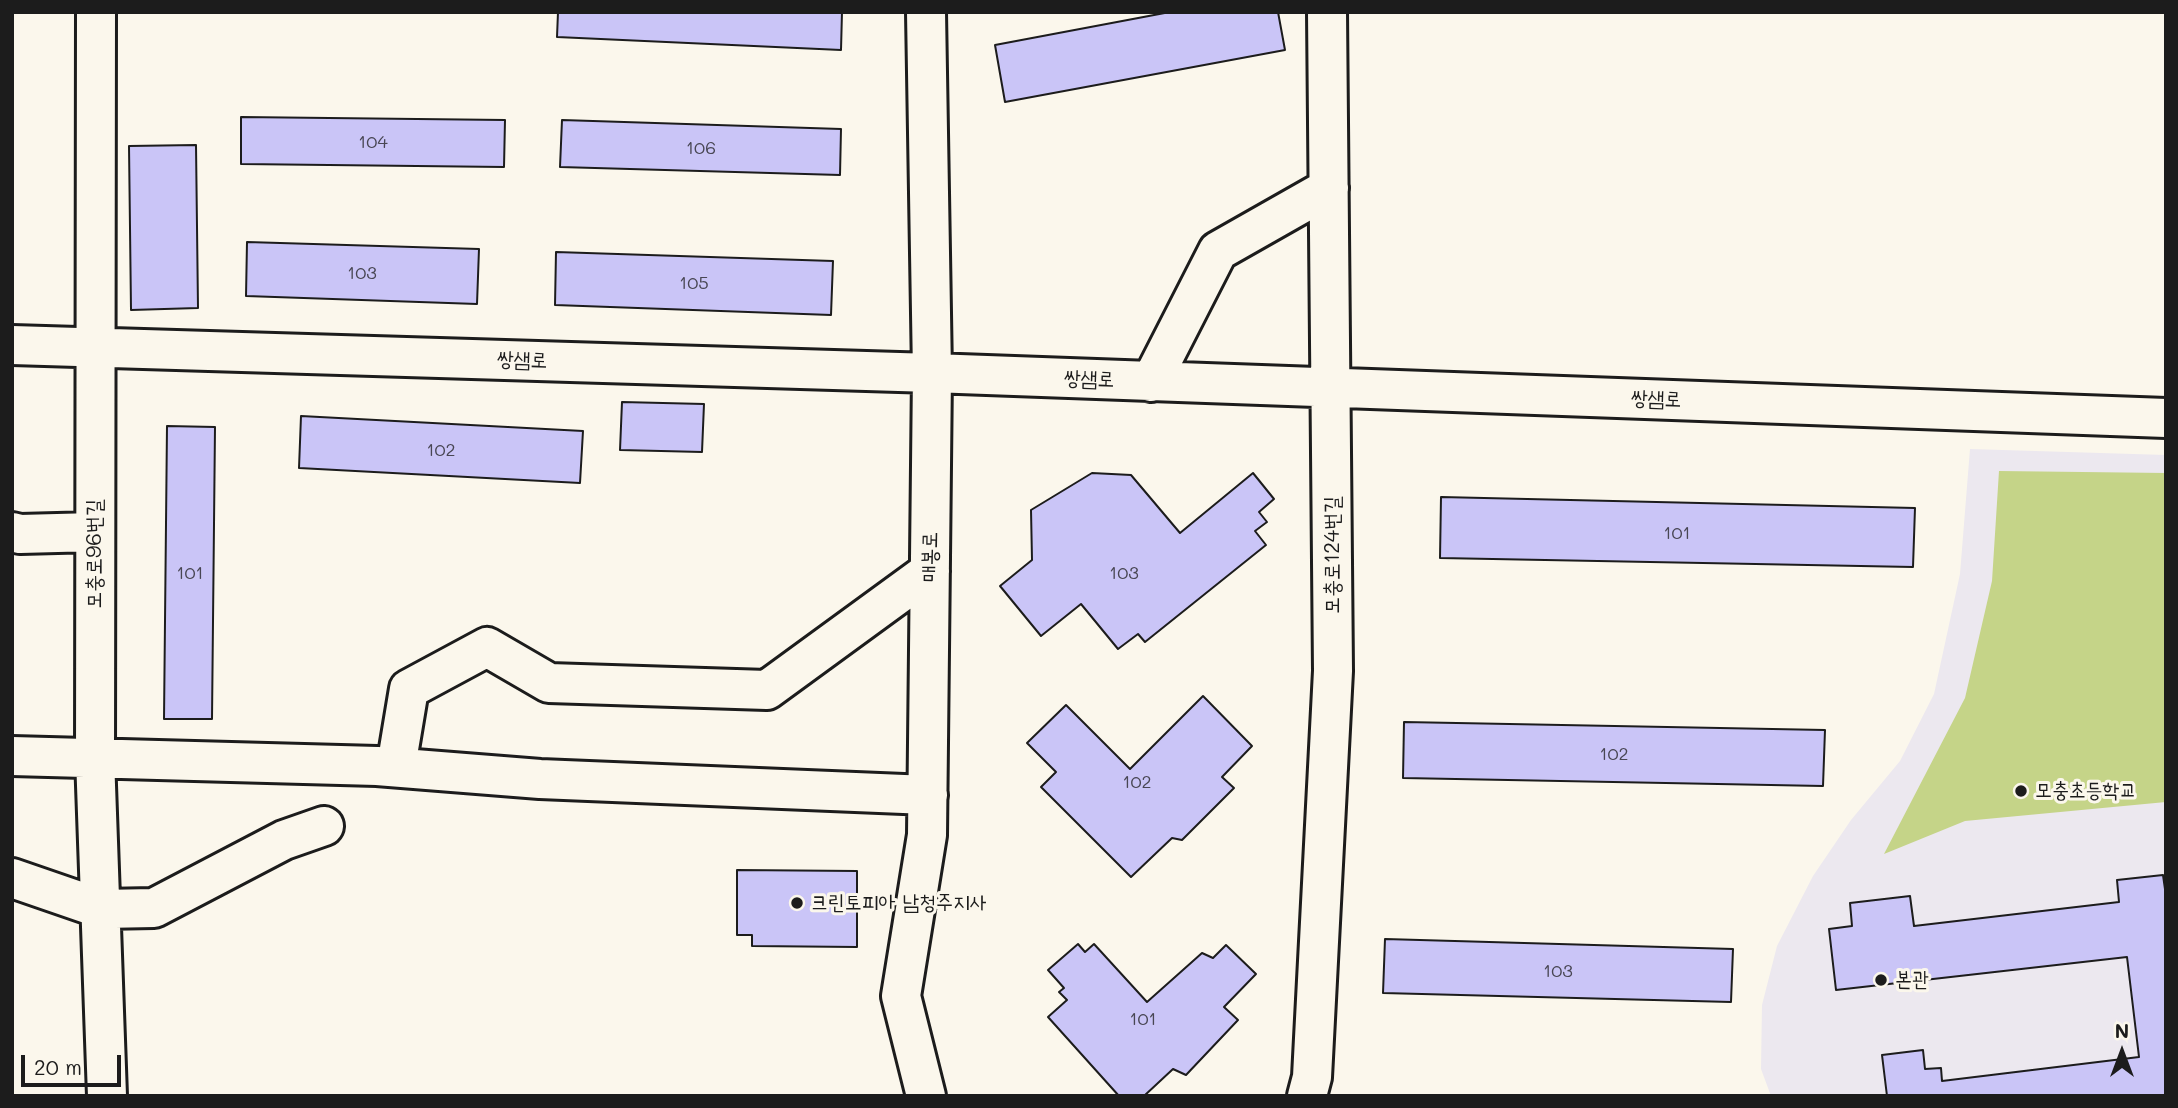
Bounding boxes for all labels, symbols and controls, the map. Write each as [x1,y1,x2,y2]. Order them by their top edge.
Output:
house number: 104 [358,131,388,153]
house number: 106 [686,137,716,159]
house number: 103 [347,262,377,284]
house number: 105 [679,272,709,294]
street label: 쌍샘로 [496,347,548,373]
street label: 쌍샘로 [1063,366,1115,392]
street label: 쌍샘로 [1630,386,1682,412]
house number: 102 [426,439,456,461]
street label: 모충로124번길 [1320,496,1346,614]
street label: 모충로96번길 [82,499,108,609]
house number: 101 [1663,522,1691,544]
street label: 매봉로 [917,531,943,583]
house number: 101 [176,562,204,584]
house number: 103 [1109,562,1139,584]
house number: 102 [1599,743,1629,765]
house number: 102 [1122,771,1152,793]
place label: 모충초등학교 [2035,778,2136,804]
marker: 모충초등학교 [2013,783,2029,799]
place label: 크린토피아 남청주지사 [811,890,987,916]
marker: 크린토피아 남청주지사 [789,895,805,911]
house number: 103 [1543,960,1573,982]
place label: 본관 [1895,967,1929,993]
marker: 본관 [1873,972,1889,988]
house number: 101 [1129,1008,1157,1030]
north arrow [2087,1017,2157,1087]
text: N [2115,1018,2129,1043]
scale bar [24,1042,124,1086]
text: 20 m [34,1053,82,1080]

